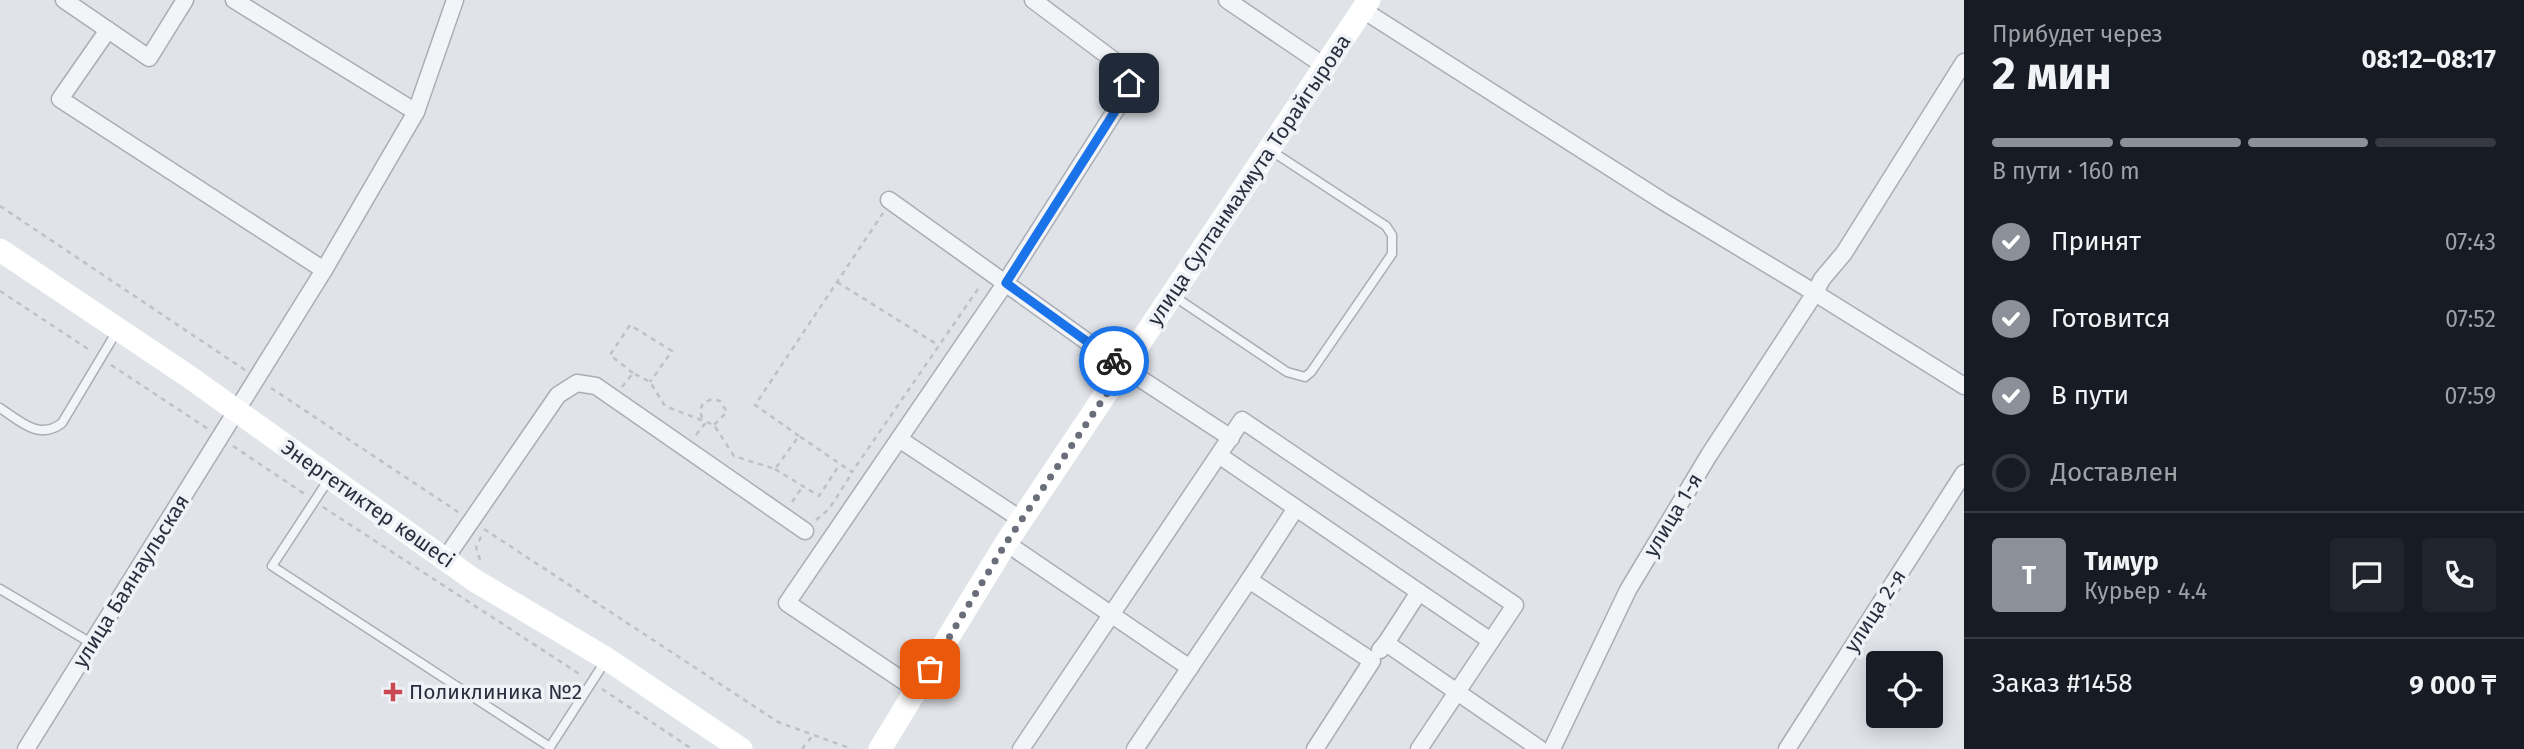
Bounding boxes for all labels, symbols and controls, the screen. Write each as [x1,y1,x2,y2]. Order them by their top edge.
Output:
text: Прибудет через [1992,20,2163,48]
street label: улица Султанмахмута Торайгырова [1142,29,1356,331]
text: 08:12–08:17 [2361,44,2496,75]
text: 2 мин [1992,46,2112,101]
pin [1099,53,1159,113]
icon: home [1110,64,1148,102]
text: В пути · 160 m [1992,157,2140,185]
icon: check [1992,223,2030,261]
text: Принят [2051,226,2141,257]
text: 07:43 [2445,228,2496,256]
icon: check [1992,300,2030,338]
text: Готовится [2051,303,2171,334]
text: 07:52 [2445,305,2496,333]
courier [1079,326,1149,396]
icon: bike [1095,342,1133,380]
icon: check [1992,377,2030,415]
text: В пути [2051,380,2129,411]
text: 07:59 [2445,382,2496,410]
street label: Энергетиктер көшесі [276,434,460,574]
text: Доставлен [2051,457,2178,488]
street label: улица 1-я [1638,468,1708,562]
street label: улица Баянаульская [67,490,195,672]
button: chat [2330,538,2404,612]
button: phone [2422,538,2496,612]
text: Тимур [2084,546,2159,577]
text: Т [2022,560,2036,591]
street label: улица 2-я [1838,564,1912,658]
text: Курьер · 4.4 [2084,577,2207,605]
pin [900,639,960,699]
icon: bag [911,650,949,688]
map controls [1866,651,1943,728]
button: locate [1866,651,1943,728]
text: Заказ #1458 [1992,668,2132,699]
text: 9 000 ₸ [2409,670,2496,701]
place label: Поликлиника №2 [409,679,582,705]
marker: Поликлиника №2 [383,682,403,702]

